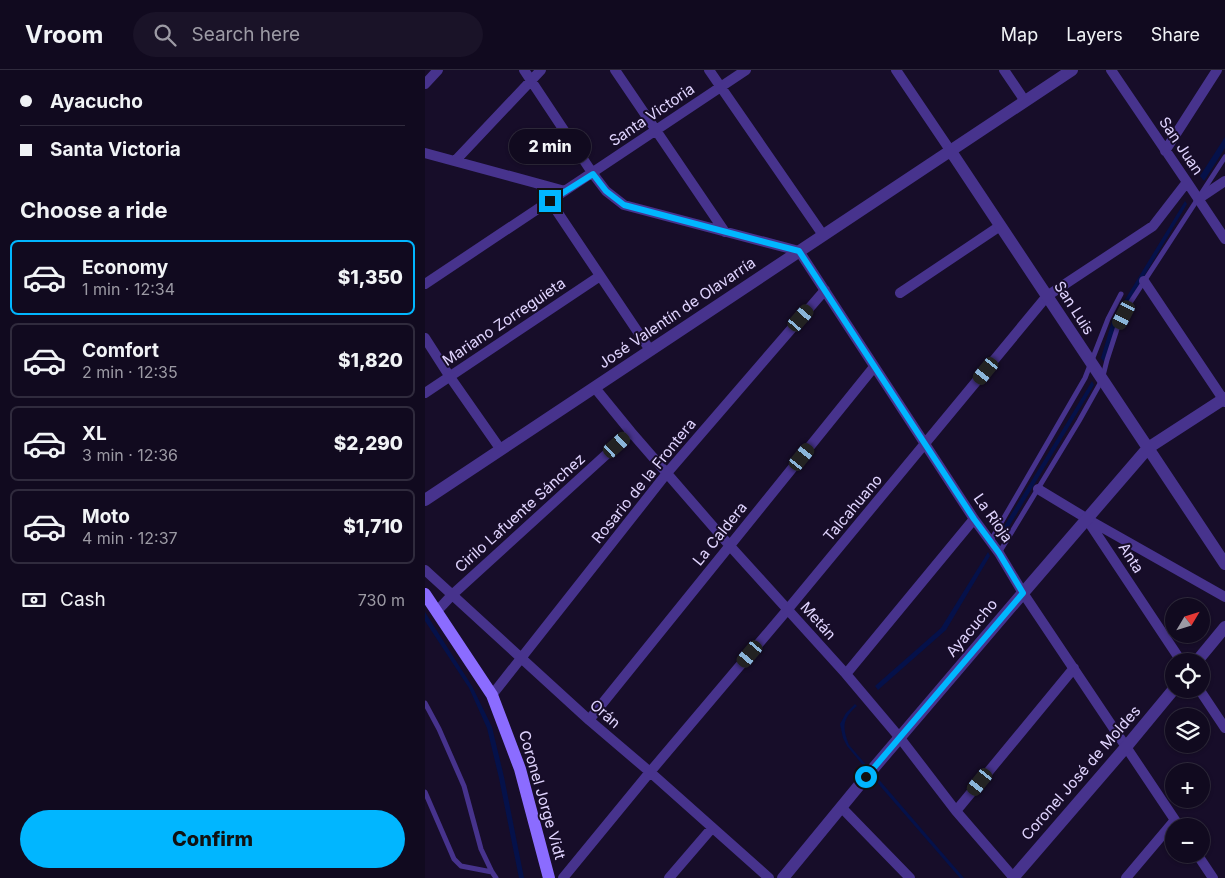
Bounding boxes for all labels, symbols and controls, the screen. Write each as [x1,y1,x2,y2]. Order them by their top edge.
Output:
search box [133,12,483,57]
text: Vroom [25,20,103,49]
icon: search [151,21,179,49]
text: Search here [191,23,300,46]
text: Map [1001,24,1038,45]
text: Layers [1066,24,1123,45]
text: Share [1151,24,1200,45]
street label: Santa Victoria [605,79,698,150]
text: Ayacucho [50,90,143,113]
street label: San Juan [1155,113,1208,178]
callout: 2 min [509,128,591,164]
text: 2 min [528,136,572,156]
text: Santa Victoria [50,138,181,161]
route end [539,190,561,212]
text: Choose a ride [20,197,168,223]
street label: José Valentín de Olavarría [595,253,759,372]
icon: car [22,255,67,300]
text: Economy [82,256,168,279]
text: $1,350 [338,266,403,289]
street label: Mariano Zorreguieta [439,273,569,370]
street label: San Luis [1050,277,1099,338]
text: 1 min · 12:34 [82,279,175,299]
car [1110,298,1137,332]
car [785,302,816,334]
icon: car [22,338,67,383]
text: Comfort [82,339,159,362]
text: $1,820 [338,349,403,372]
car [970,355,1001,387]
text: 2 min · 12:35 [82,362,178,382]
street label: Rosario de la Frontera [587,414,700,547]
icon: car [22,421,67,466]
text: XL [82,422,107,445]
car [600,429,633,461]
text: $2,290 [334,432,403,455]
car [786,441,817,473]
text: 3 min · 12:36 [82,445,178,465]
street label: Cirilo Lafuente Sánchez [451,449,589,576]
street label: Talcahuano [819,470,886,545]
street label: La Rioja [970,490,1017,546]
street label: La Caldera [688,498,751,569]
icon: car [22,504,67,549]
text: Moto [82,505,130,528]
text: $1,710 [343,515,403,538]
text: 4 min · 12:37 [82,528,178,548]
street label: Anta [1115,539,1148,577]
icon: cash [20,586,48,614]
text: Cash [60,588,106,611]
text: 730 m [358,590,405,610]
street label: Ayacucho [942,595,1001,661]
street label: Metán [796,598,840,644]
north arrow [1165,598,1210,642]
map controls [1165,598,1210,863]
car [734,638,765,670]
button: locate [1165,653,1210,698]
street label: Orán [586,695,625,732]
street label: Coronel José de Moldes [1017,701,1144,844]
button: layers [1165,708,1210,753]
street label: Coronel Jorge Vidt [515,728,570,862]
button: + [1165,763,1210,808]
route start [855,766,877,788]
car [964,766,995,798]
button: Confirm [20,810,405,868]
button: − [1165,818,1210,863]

